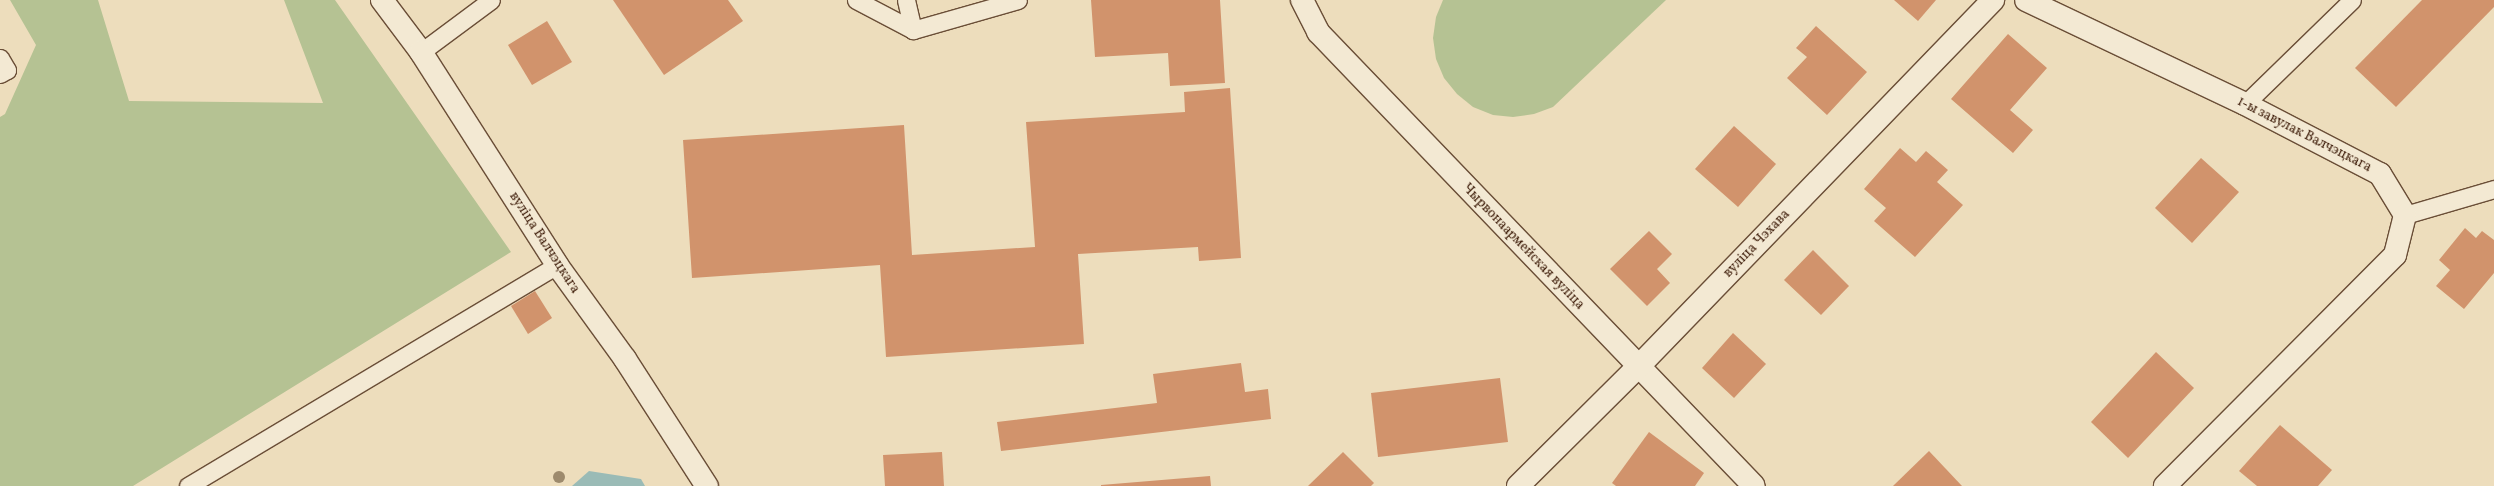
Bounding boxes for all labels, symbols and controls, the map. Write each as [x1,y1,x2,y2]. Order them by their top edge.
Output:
street label: 1-ы завулак Валчэцкага [2234,94,2374,176]
street label: Чырвонаармейская вуліца [1458,180,1588,314]
street label: вуліца Валчэцкага [505,189,583,297]
street label: вуліца Чэхава [1720,206,1794,282]

